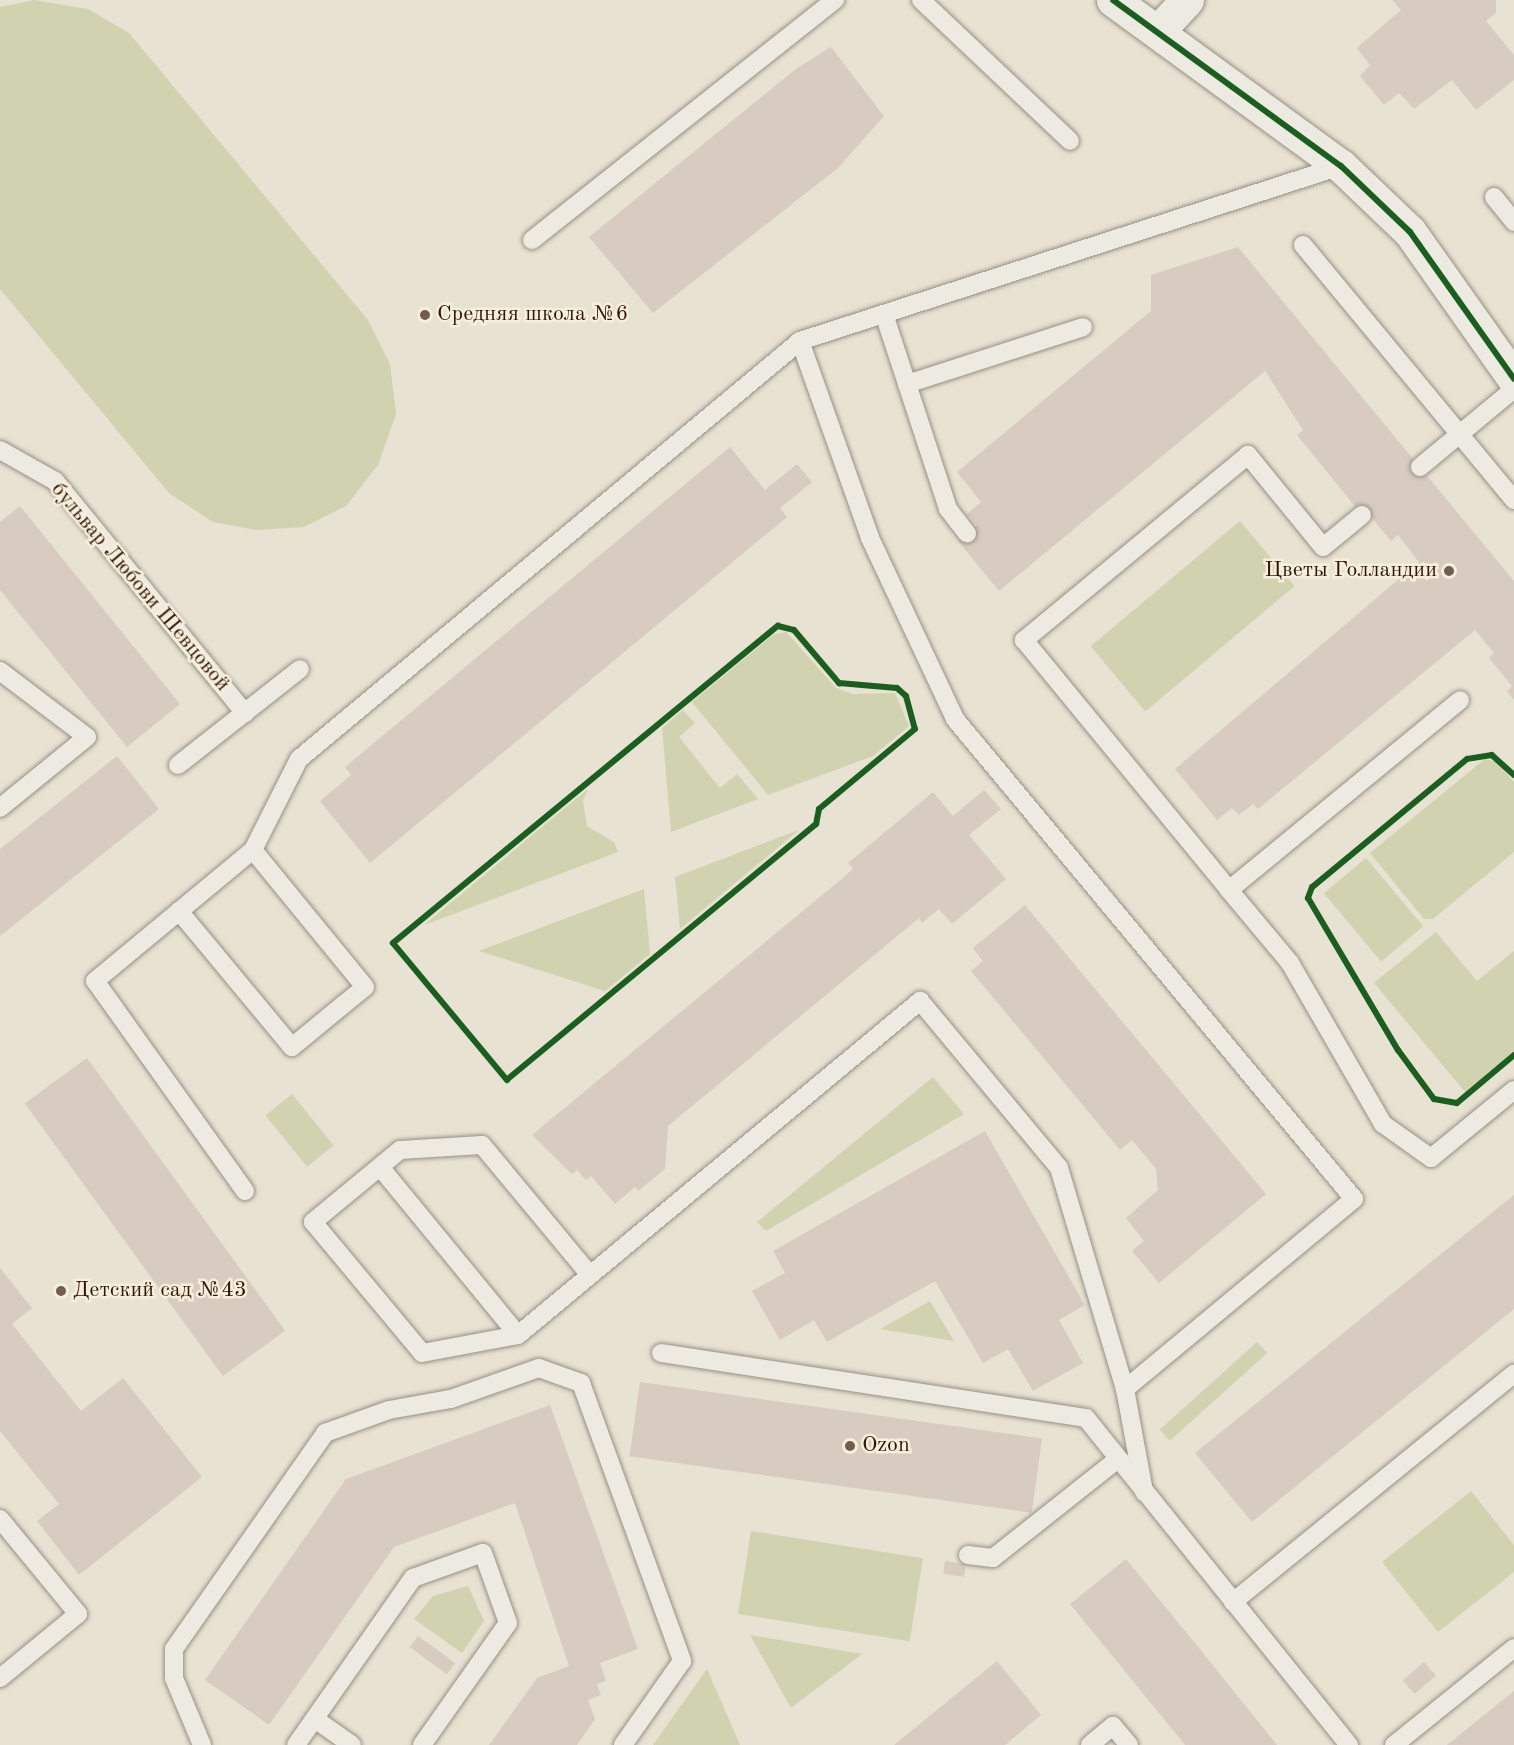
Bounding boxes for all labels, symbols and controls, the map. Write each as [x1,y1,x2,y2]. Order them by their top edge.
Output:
place label: Средняя школа №6 [437,302,628,328]
marker: Средняя школа №6 [418,308,432,322]
street label: бульвар Любови Шевцовой [45,477,235,697]
place label: Цветы Голландии [1264,558,1437,584]
marker: Цветы Голландии [1442,564,1456,578]
place label: Детский сад №43 [73,1278,247,1304]
marker: Детский сад №43 [54,1284,68,1298]
place label: Ozon [862,1433,910,1459]
marker: Ozon [843,1439,857,1453]

